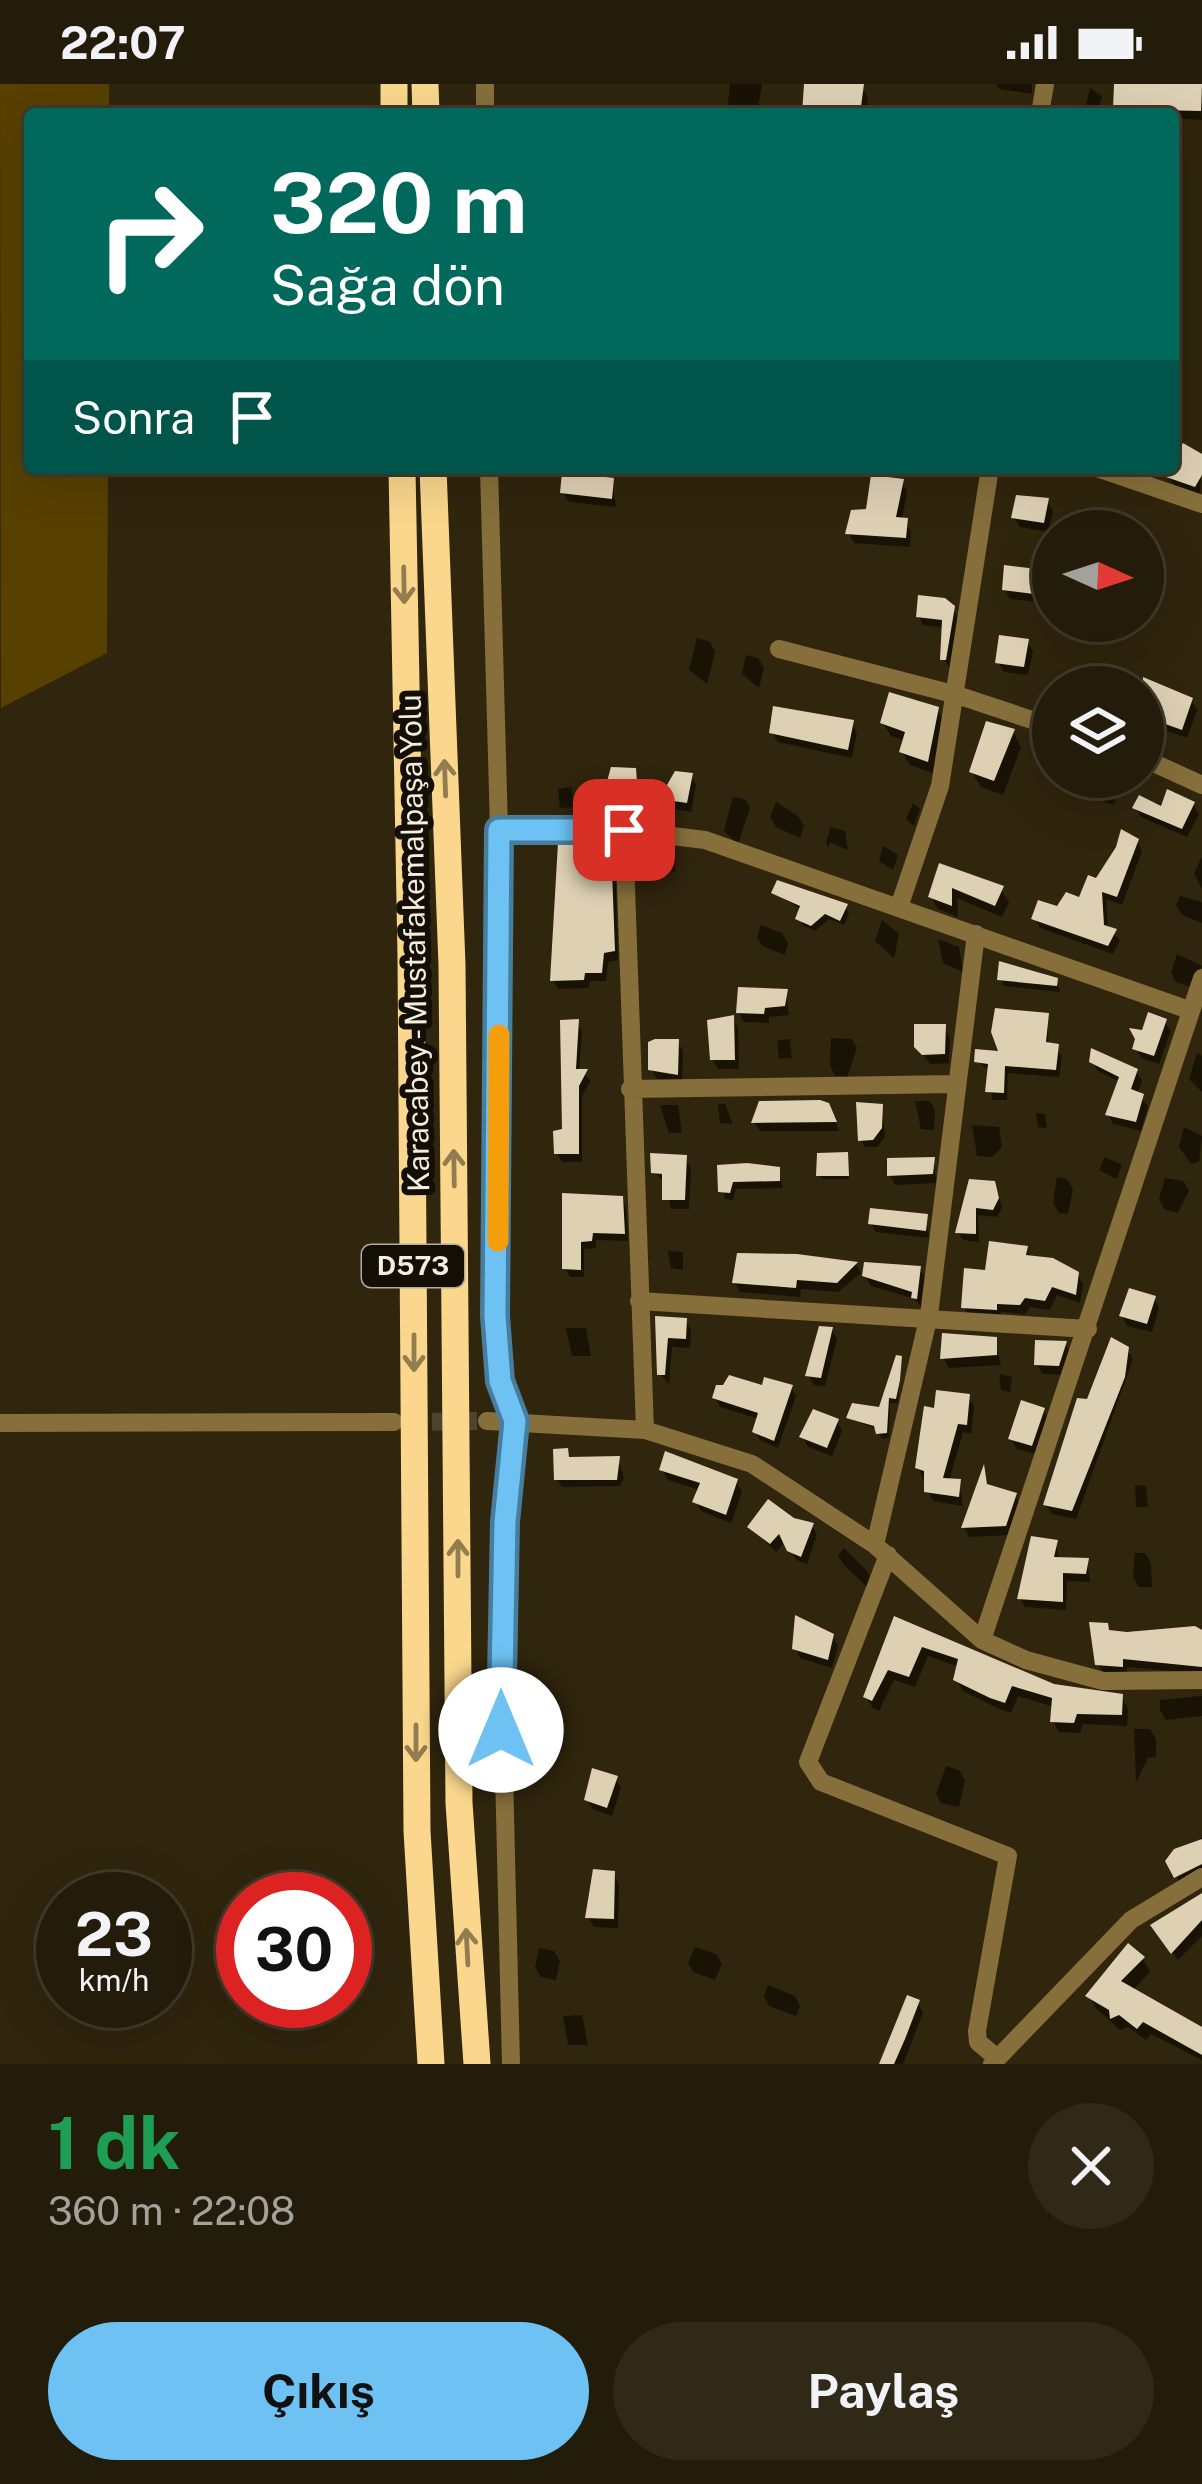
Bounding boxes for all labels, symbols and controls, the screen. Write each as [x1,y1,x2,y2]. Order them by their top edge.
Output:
text: 22:07 [60,16,186,69]
text: 320 m [270,153,528,252]
icon: right [72,156,228,312]
text: Sağa dön [270,254,505,317]
icon: arrive [219,384,285,450]
text: Sonra [72,391,195,444]
north arrow [1032,510,1164,642]
map controls [1032,510,1164,798]
one-way arrow [393,565,415,604]
button: layers [1032,666,1164,798]
street label: Karacabey - Mustafakemalpaşa Yolu [392,694,436,1192]
one-way arrow [433,759,456,798]
pin [573,779,675,881]
icon: arrive [591,797,657,863]
one-way arrow [443,1149,465,1188]
road number: D573 [362,1245,464,1287]
one-way arrow [403,1333,425,1372]
one-way arrow [446,1539,469,1578]
position arrow [438,1667,564,1793]
one-way arrow [405,1723,428,1762]
speed limit sign: 30 [216,1872,372,2028]
text: 23 [75,1899,153,1970]
one-way arrow [456,1928,479,1967]
text: km/h [79,1962,149,1998]
text: 1 dk [48,2101,180,2185]
button: close [1028,2103,1154,2229]
text: 360 m · 22:08 [48,2188,295,2234]
button: Çıkış [48,2322,589,2460]
button: Paylaş [613,2322,1154,2460]

